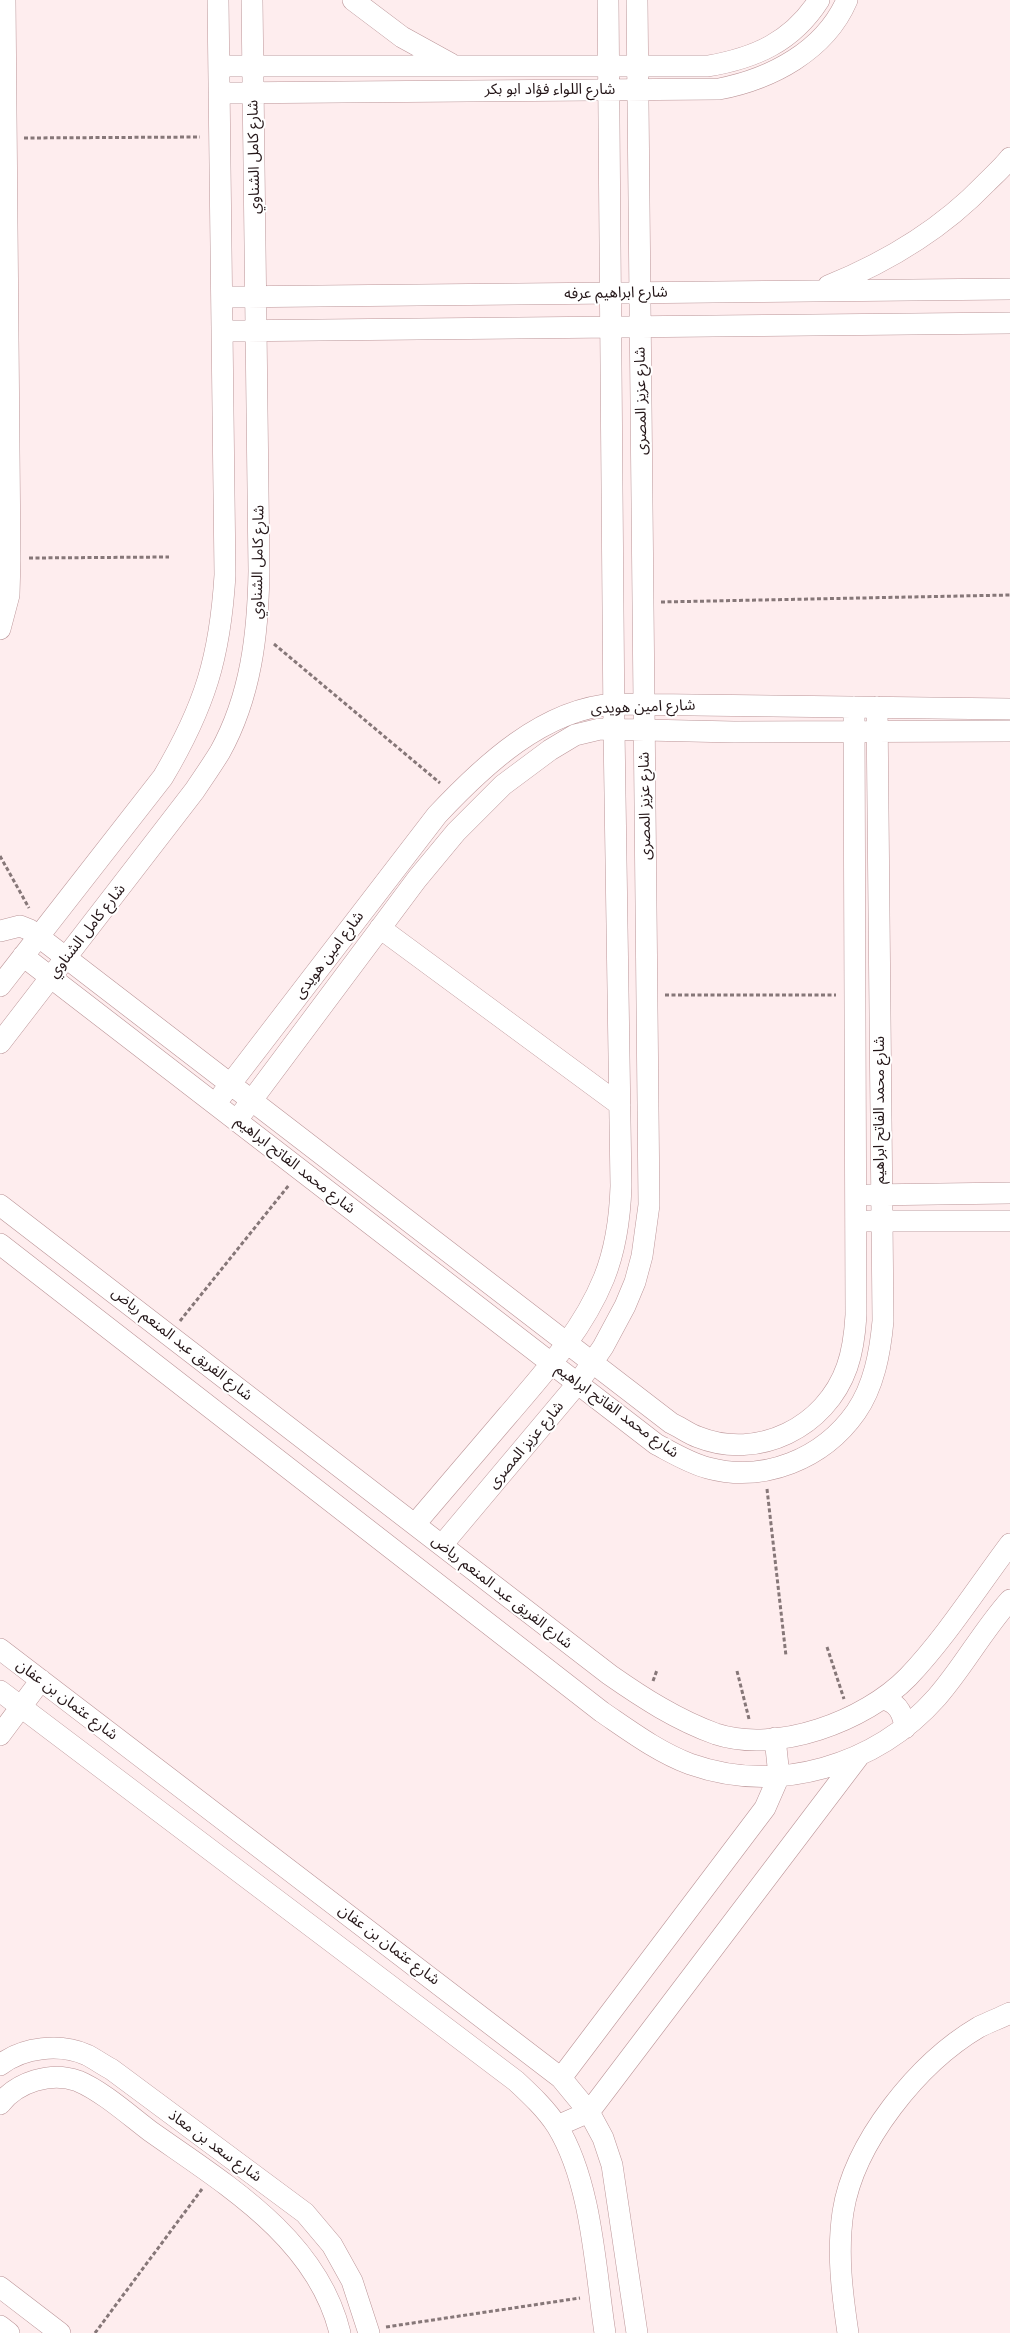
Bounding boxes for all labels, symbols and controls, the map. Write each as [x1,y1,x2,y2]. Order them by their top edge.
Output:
street label: شارع اللواء فؤاد ابو بكر [485,81,615,99]
street label: شارع كامل الشناوي [244,100,264,214]
street label: شارع ابراهيم عرفه [564,283,668,303]
street label: شارع عزيز المصرى [631,347,651,455]
street label: شارع كامل الشناوي [248,505,268,619]
street label: شارع امين هويدى [590,696,696,718]
street label: شارع عزيز المصرى [635,752,655,860]
street label: شارع كامل الشناوي [45,880,129,982]
street label: شارع امين هويدى [290,908,368,1002]
street label: شارع محمد الفاتح ابراهيم [871,1036,889,1184]
street label: شارع محمد الفاتح ابراهيم [231,1112,359,1218]
street label: شارع الفريق عبد المنعم رياض [108,1283,256,1405]
street label: شارع محمد الفاتح ابراهيم [552,1360,682,1462]
street label: شارع عزيز المصرى [484,1398,568,1492]
street label: شارع الفريق عبد المنعم رياض [428,1531,576,1653]
street label: شارع عثمان بن عفان [13,1656,121,1744]
street label: شارع عثمان بن عفان [335,1901,443,1989]
street label: شارع سعد بن معاذ [165,2106,265,2186]

